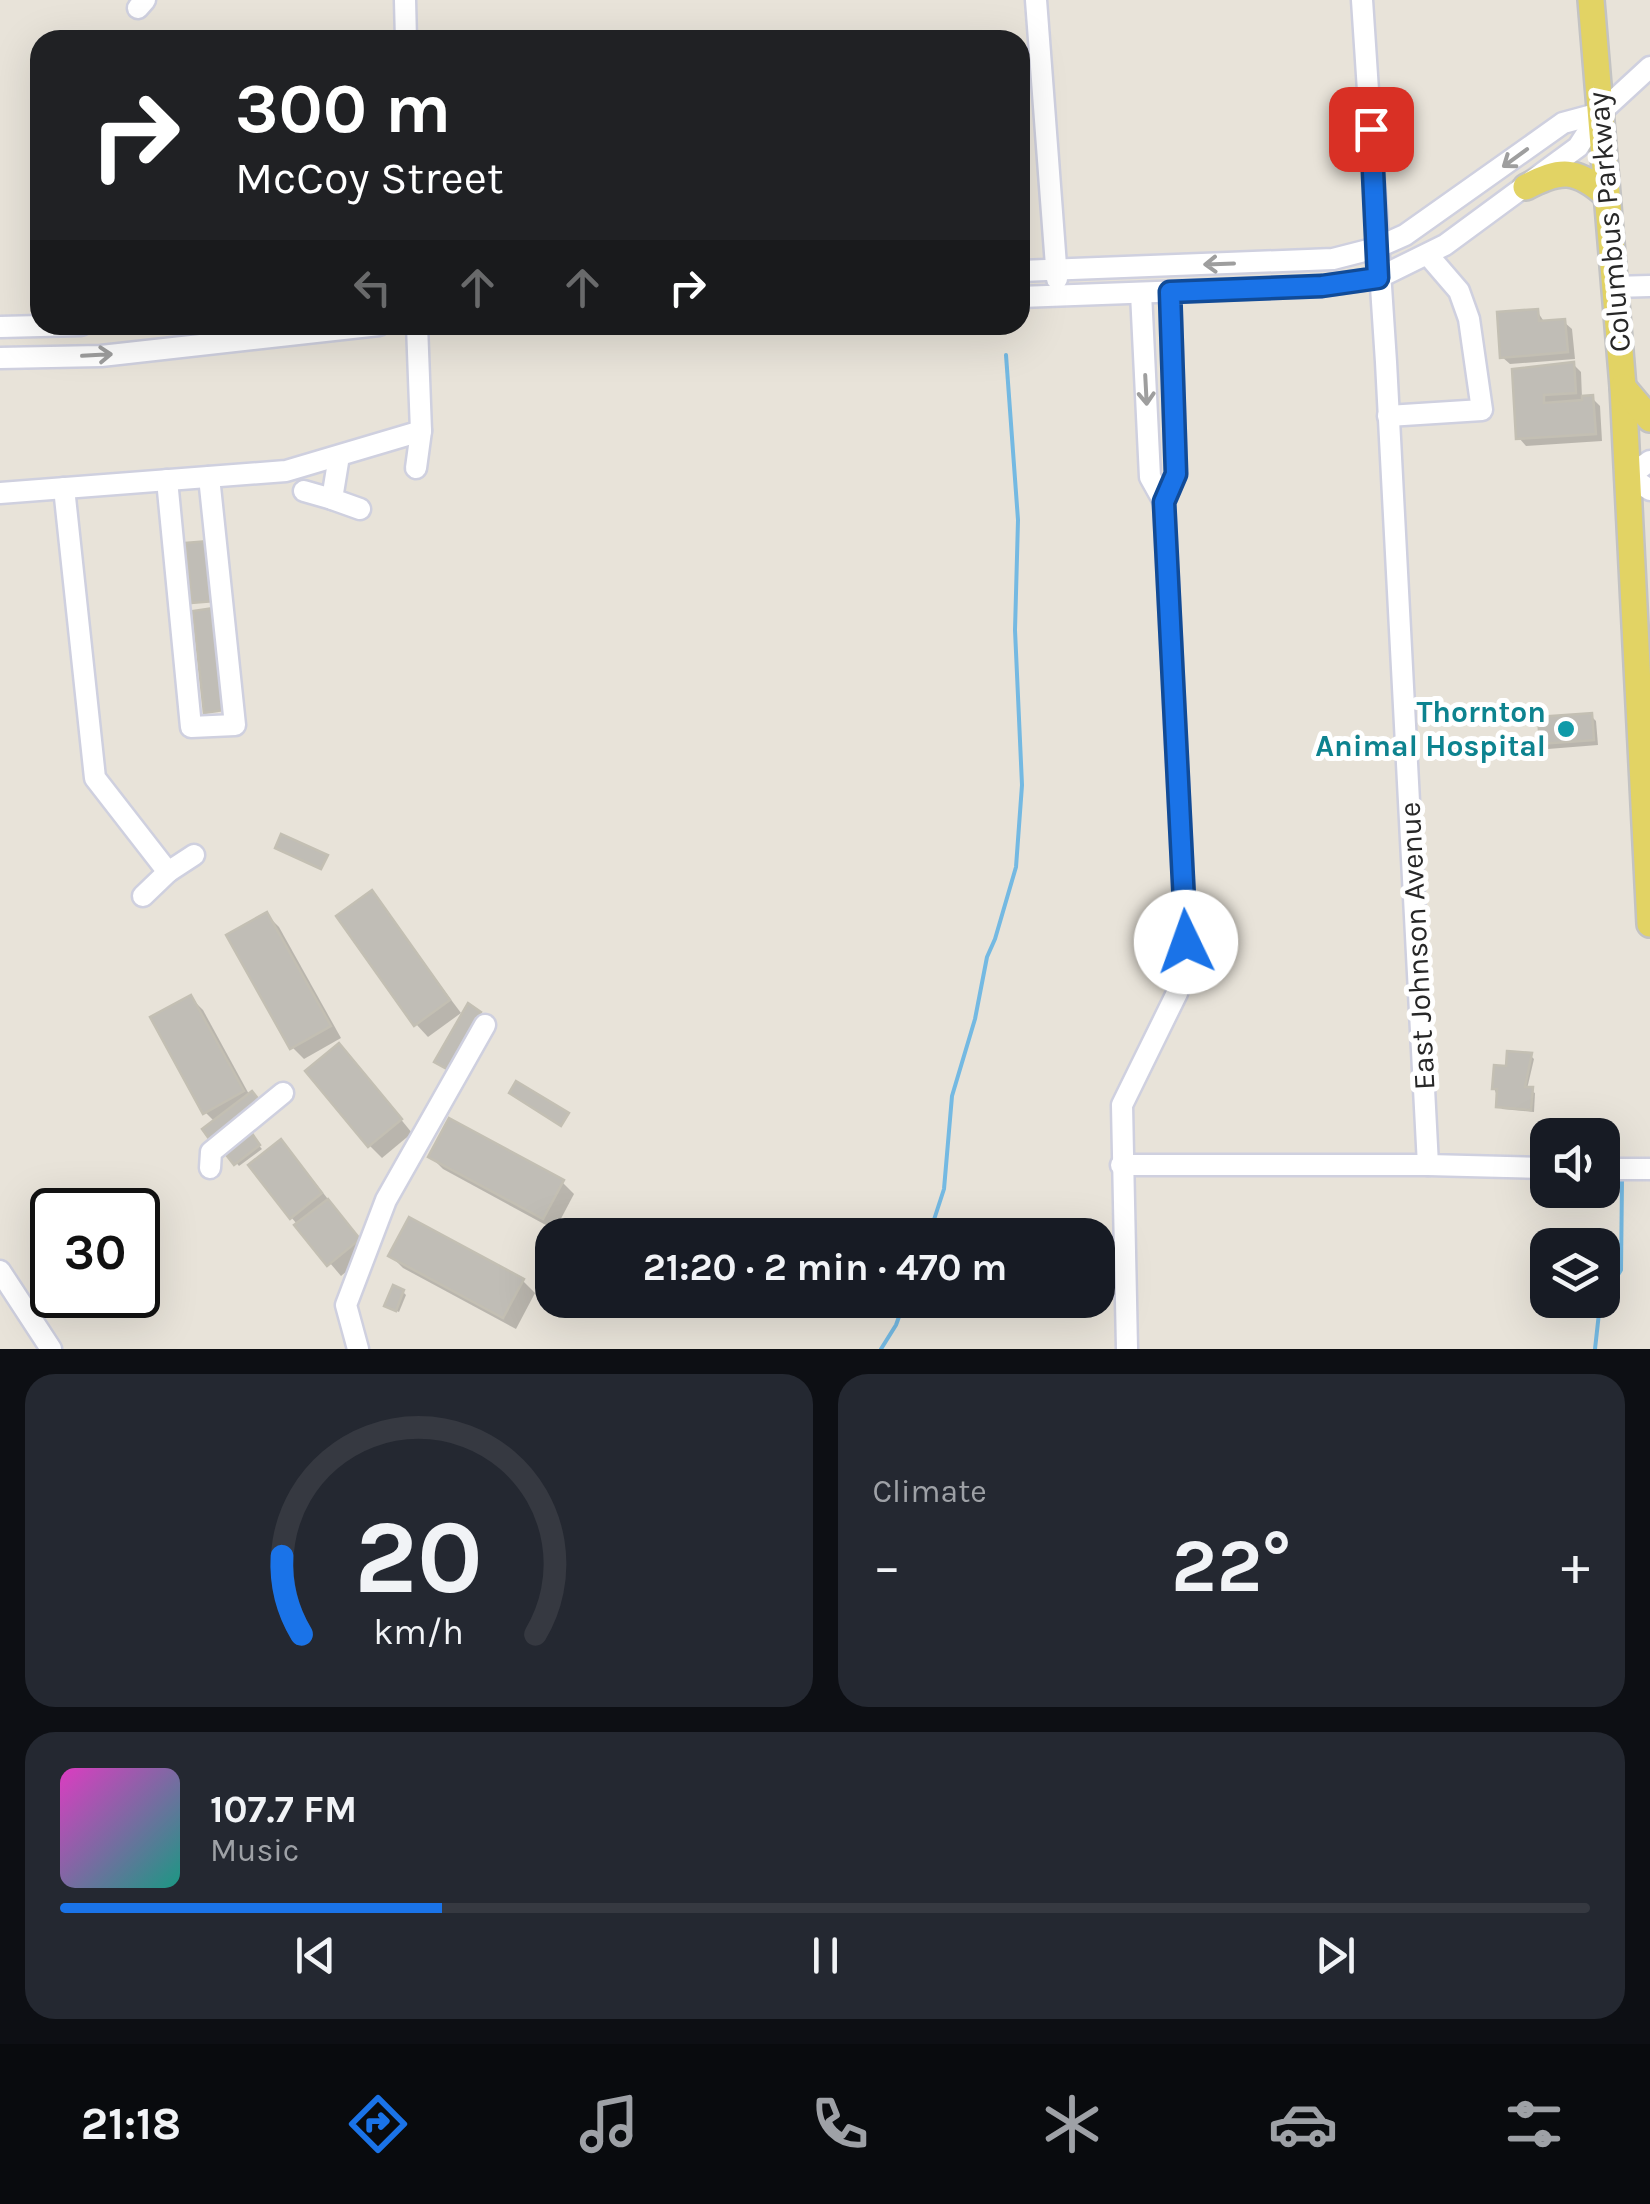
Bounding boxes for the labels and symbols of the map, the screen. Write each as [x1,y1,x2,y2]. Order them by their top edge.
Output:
pin [1329,87,1414,172]
street label: Columbus Parkway [1580,90,1638,354]
one-way arrow [1502,147,1529,168]
one-way arrow [1204,255,1236,274]
one-way arrow [81,345,113,364]
one-way arrow [1136,374,1155,406]
place label: Thornton Animal Hospital [1315,694,1546,764]
marker: Thornton Animal Hospital [1555,718,1577,740]
street label: East Johnson Avenue [1391,801,1443,1091]
position arrow [1134,890,1238,994]
speed limit sign: 30 [30,1188,160,1318]

